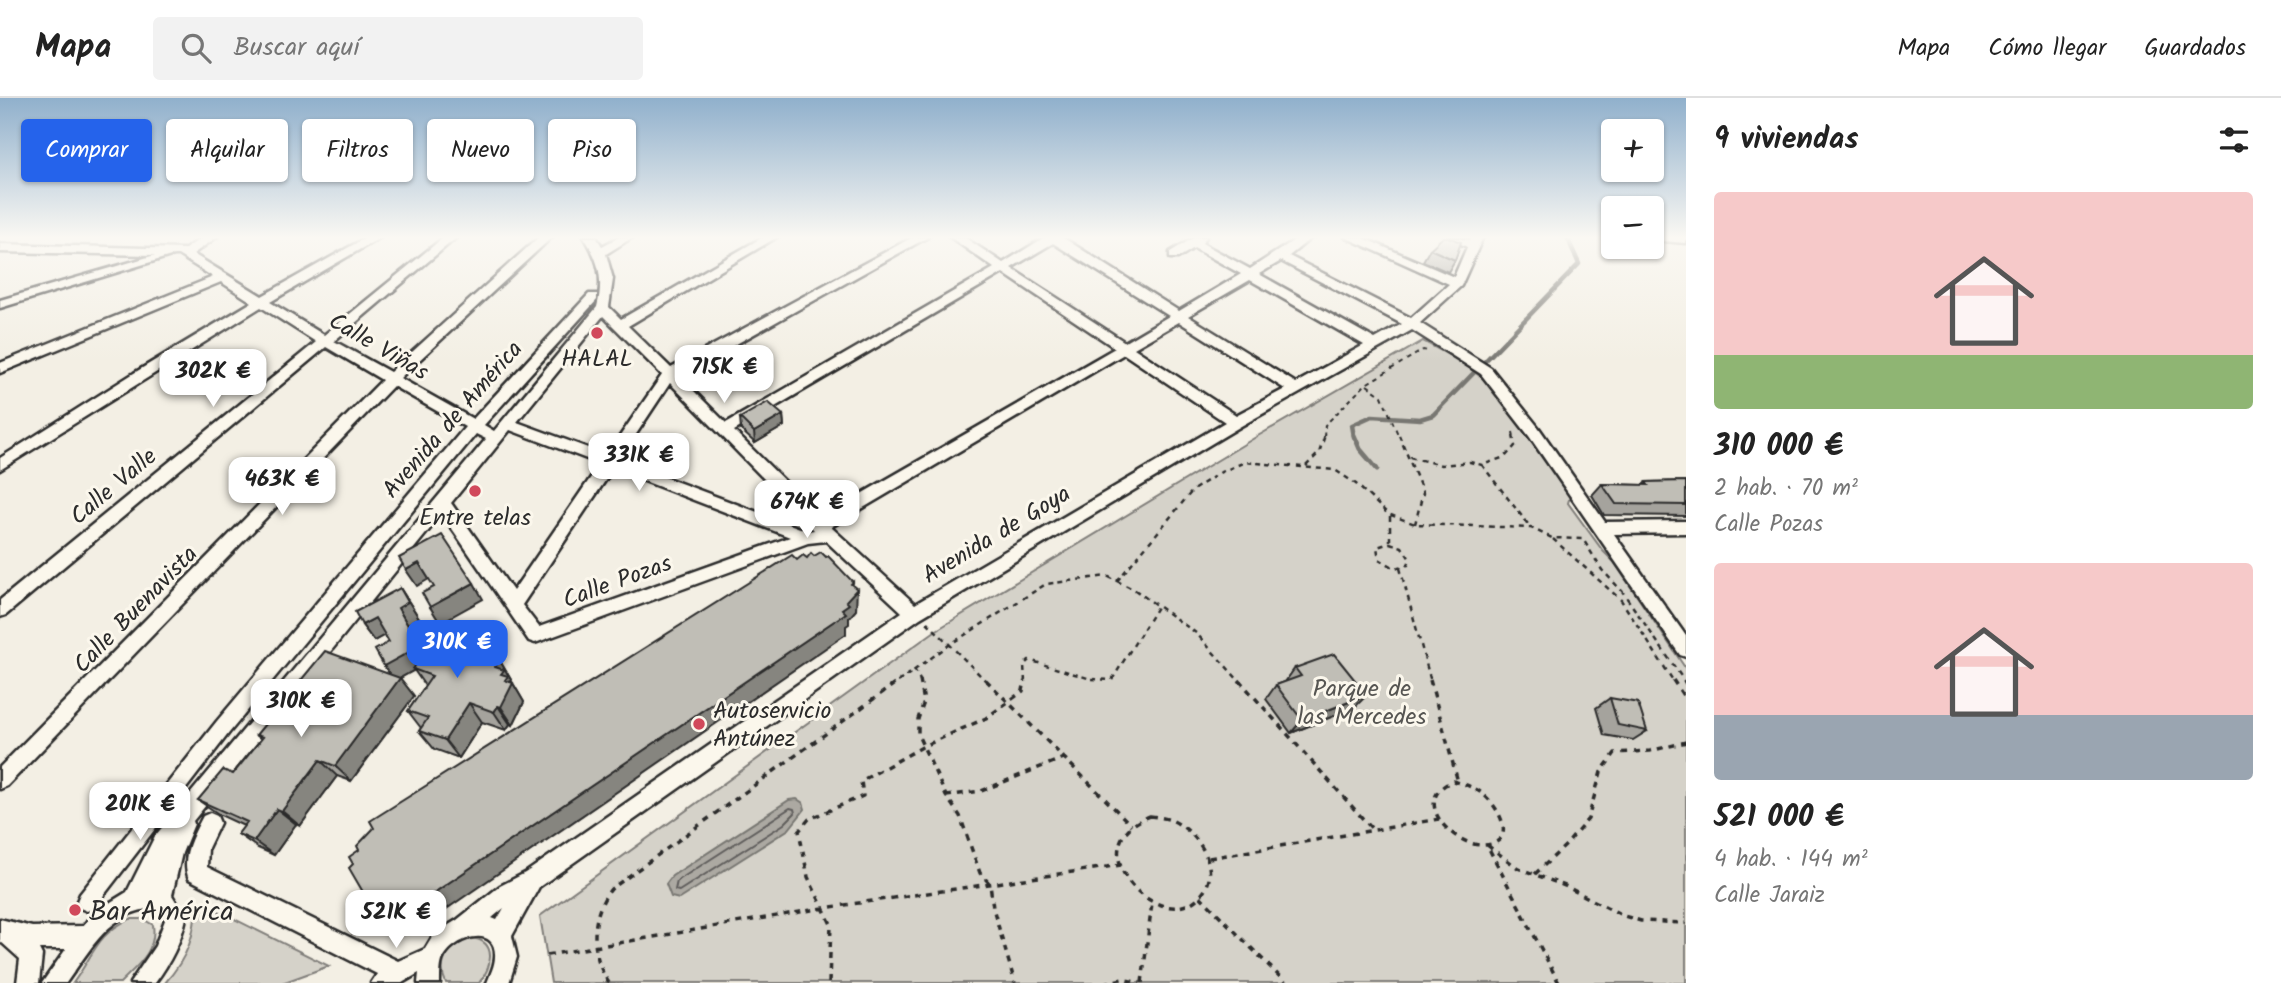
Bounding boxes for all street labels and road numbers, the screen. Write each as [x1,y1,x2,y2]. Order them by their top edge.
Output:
street label: Calle Viñas [321,303,436,392]
street label: Avenida de América [373,332,533,508]
street label: Calle Valle [61,439,167,536]
street label: Avenida de Goya [915,475,1079,595]
street label: Calle Buenavista [64,537,208,683]
street label: Calle Pozas [557,545,678,620]

